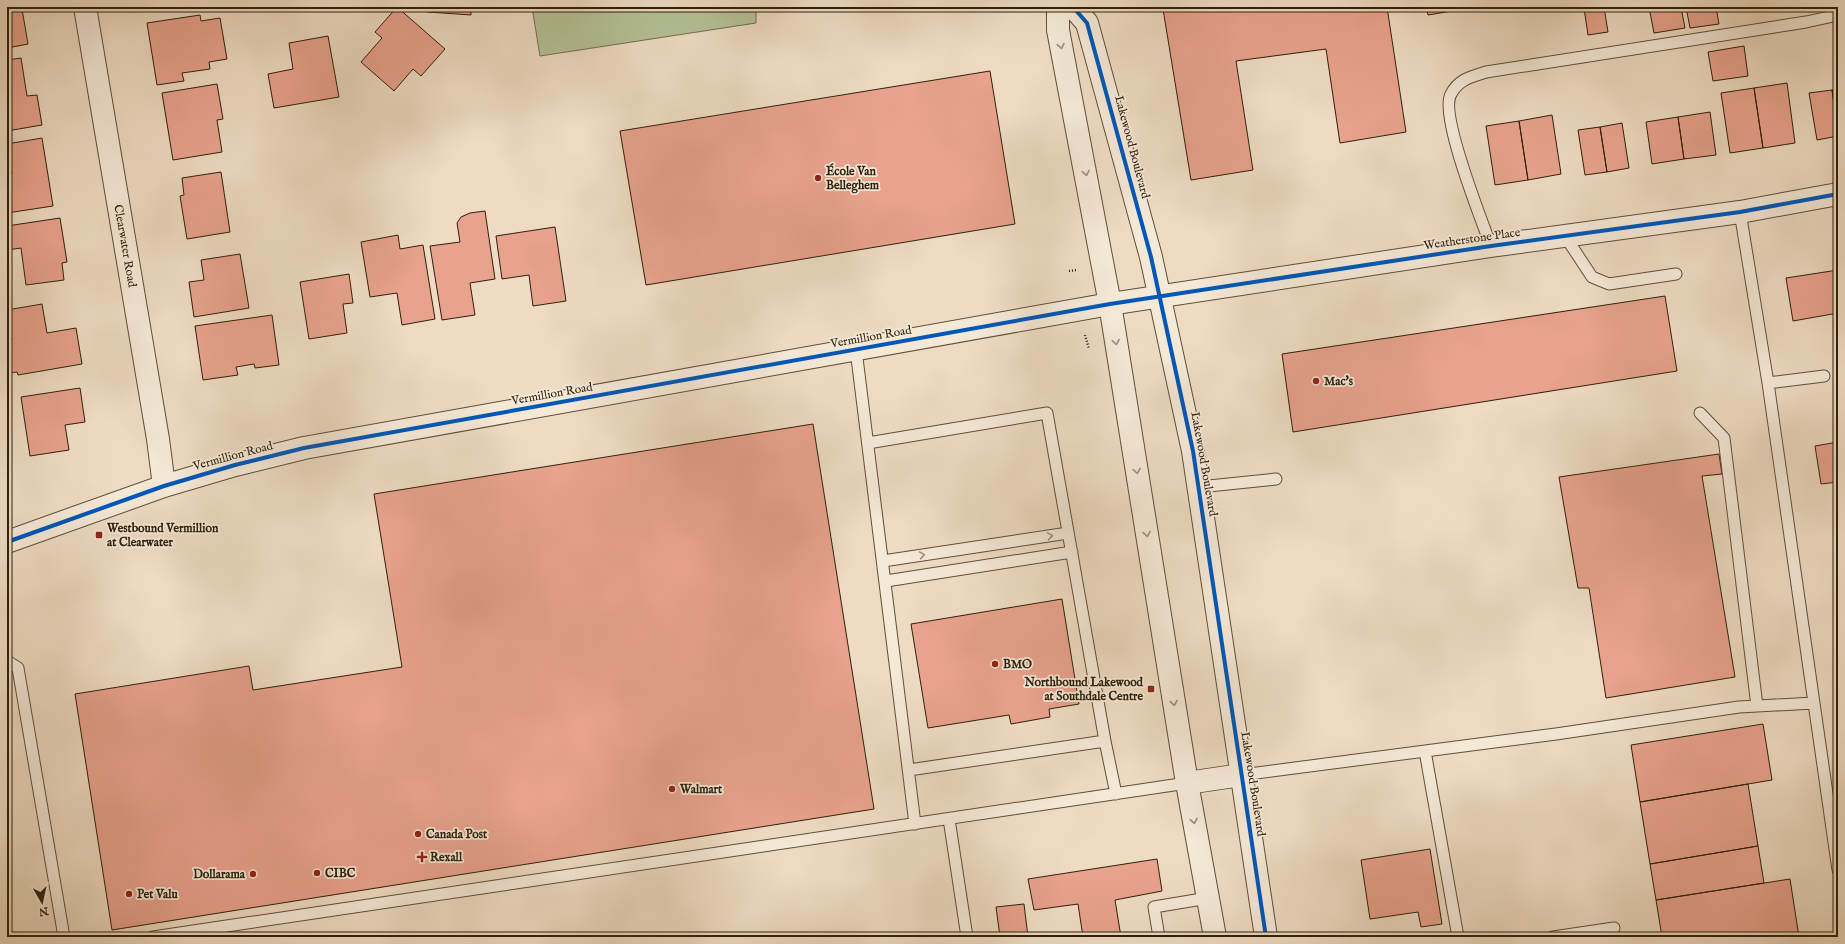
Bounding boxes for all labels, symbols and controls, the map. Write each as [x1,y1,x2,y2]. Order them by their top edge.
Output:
one-way arrow [1056,43,1065,49]
street label: Lakewood Boulevard [1111,94,1153,201]
place label: École Van Belleghem [826,163,880,194]
one-way arrow [1081,170,1089,176]
marker: École Van Belleghem [813,173,823,183]
street label: Clearwater Road [110,203,140,289]
street label: Weatherstone Place [1423,225,1522,253]
street label: Vermillion Road [828,322,913,352]
one-way arrow [1111,339,1120,346]
place label: Mac's [1324,374,1354,389]
marker: Mac's [1311,376,1321,386]
street label: Vermillion Road [509,379,594,409]
street label: Lakewood Boulevard [1187,411,1221,518]
street label: Vermillion Road [191,438,275,474]
one-way arrow [1132,468,1141,474]
place label: Westbound Vermillion at Clearwater [106,521,219,550]
marker: Westbound Vermillion at Clearwater [94,530,104,540]
one-way arrow [1142,531,1151,537]
one-way arrow [1047,532,1053,541]
one-way arrow [919,552,925,560]
place label: BMO [1003,657,1032,672]
marker: BMO [990,659,1000,669]
place label: Northbound Lakewood at Southdale Centre [1023,675,1144,704]
marker: Northbound Lakewood at Southdale Centre [1146,684,1156,694]
one-way arrow [1170,700,1178,706]
street label: Lakewood Boulevard [1237,731,1269,838]
place label: Walmart [679,782,723,797]
marker: Walmart [667,784,677,794]
one-way arrow [1189,818,1198,824]
place label: Canada Post [426,827,488,842]
marker: Canada Post [413,829,423,839]
place label: Rexall [430,850,463,865]
marker: Rexall [417,852,427,862]
place label: CIBC [325,866,356,881]
place label: Dollarama [193,867,246,882]
marker: CIBC [312,868,322,878]
marker: Dollarama [248,869,258,879]
north arrow [22,882,62,922]
place label: Pet Valu [137,887,179,902]
marker: Pet Valu [124,889,134,899]
text: N [37,903,50,919]

